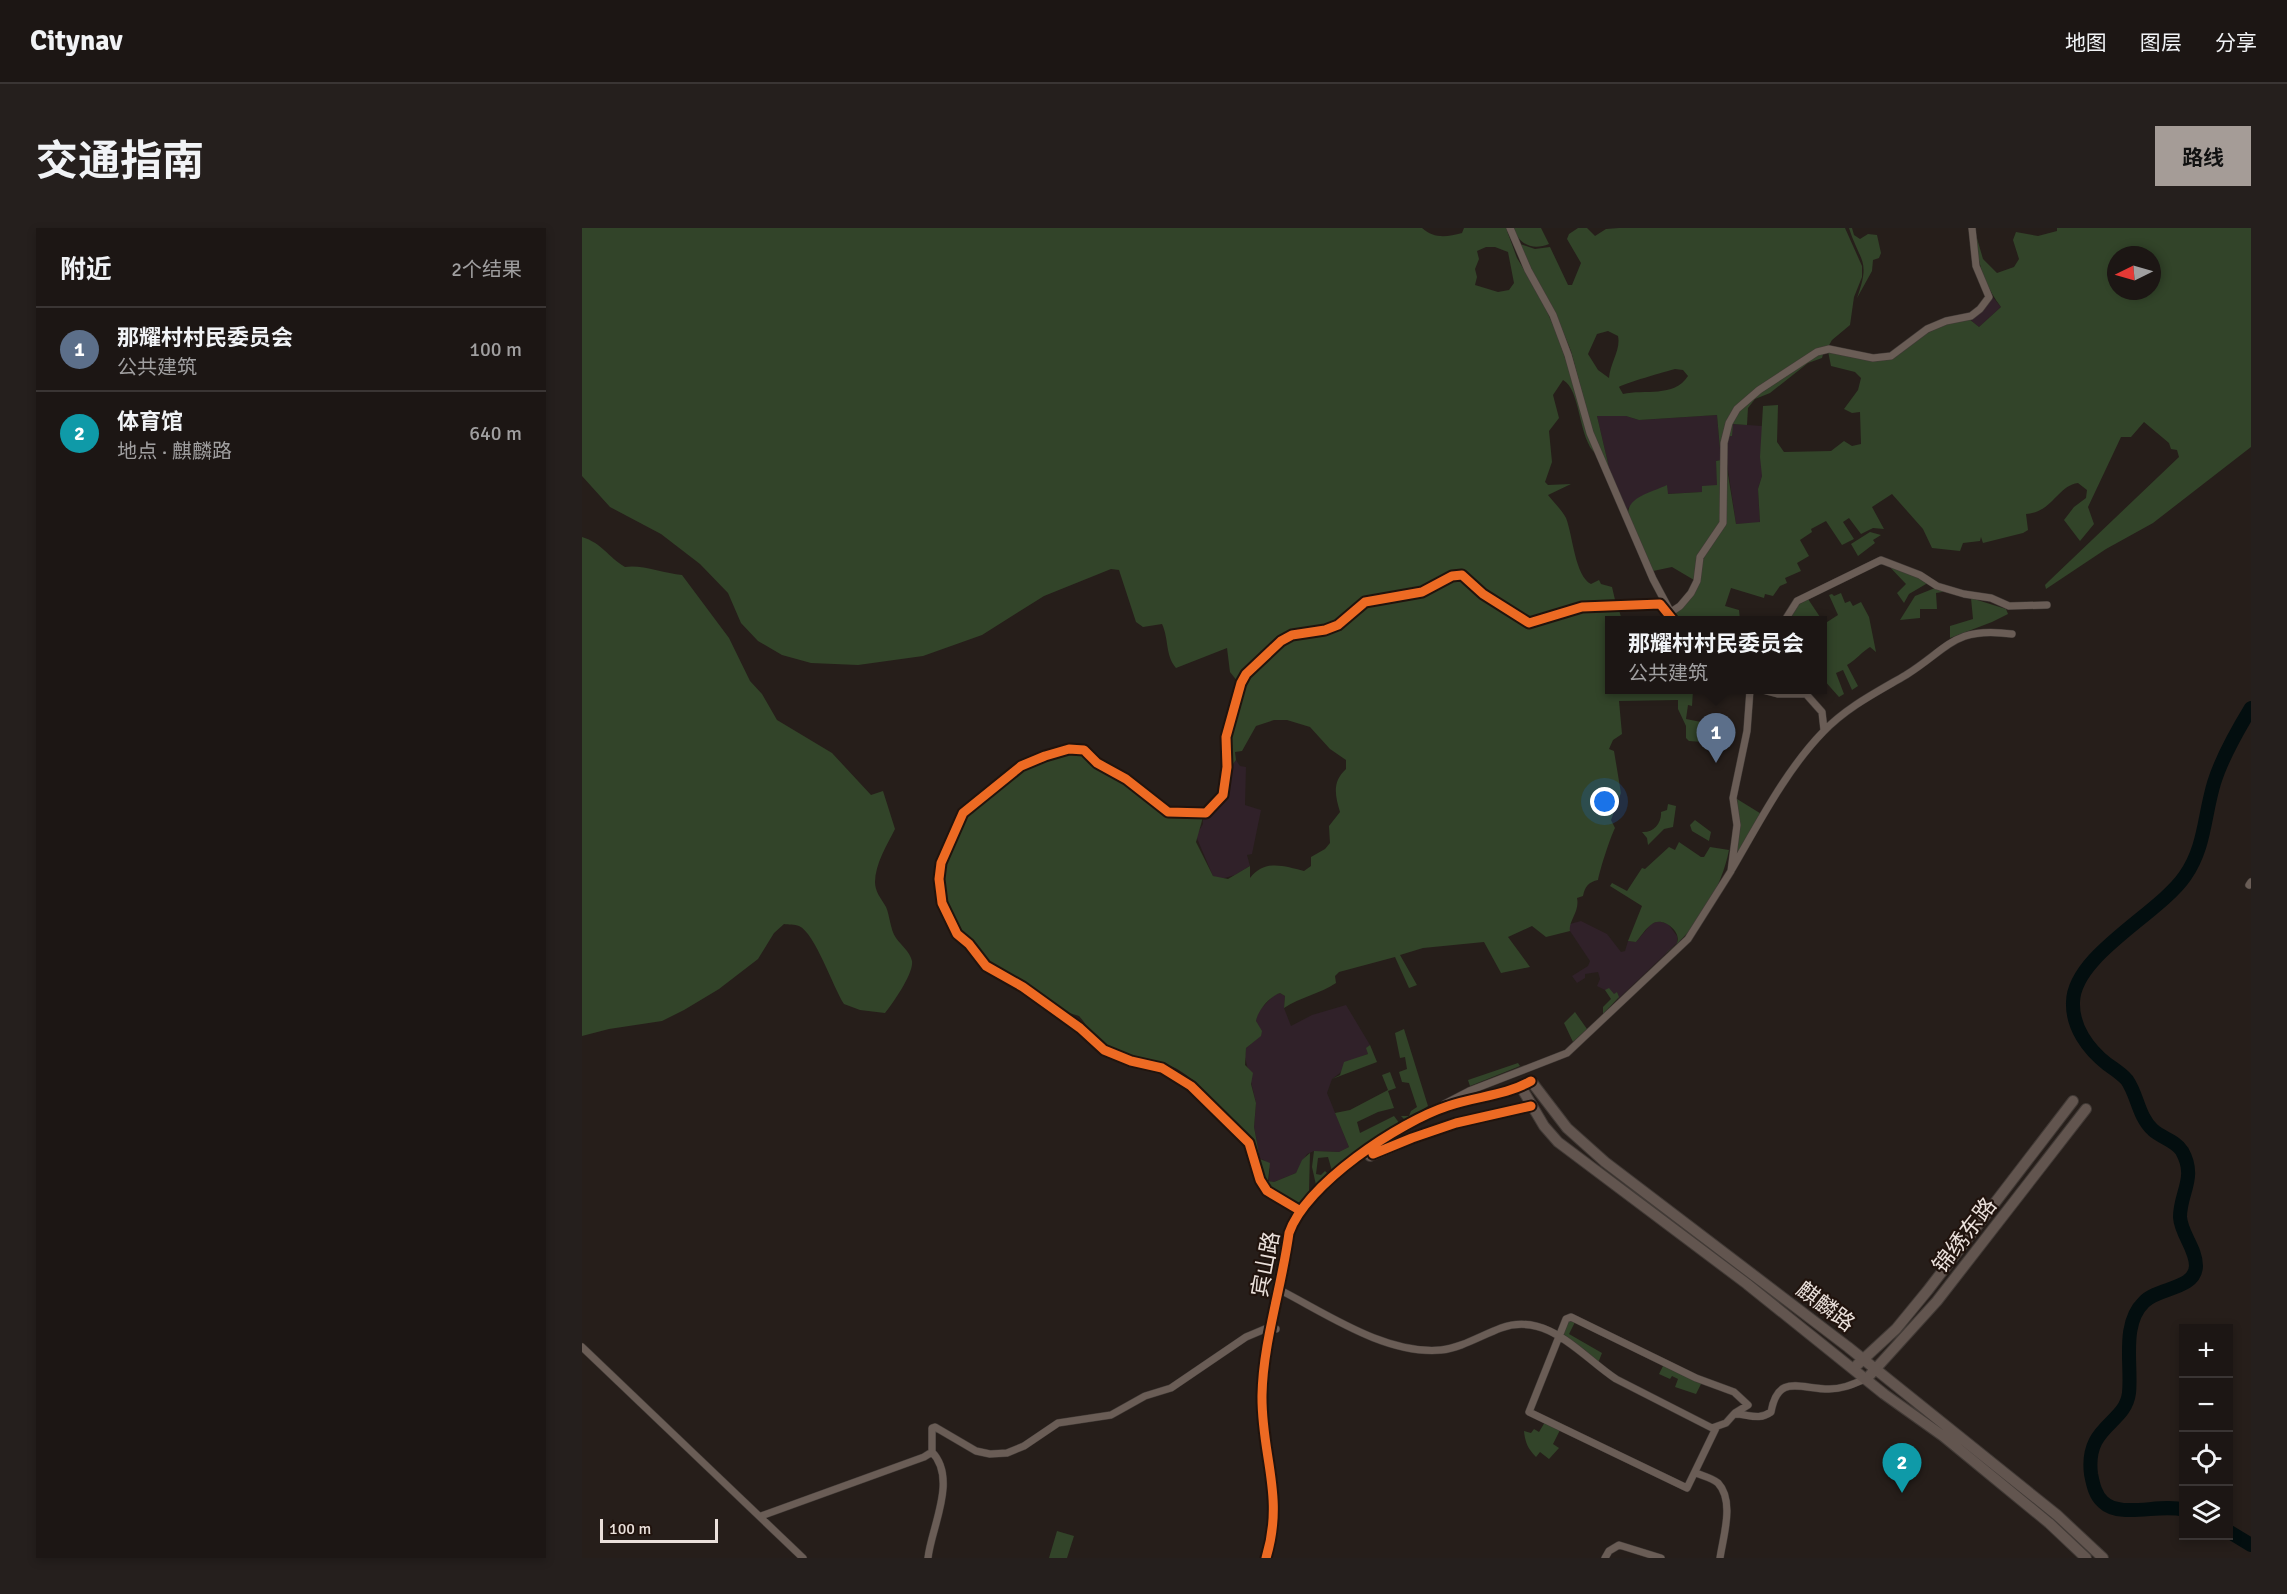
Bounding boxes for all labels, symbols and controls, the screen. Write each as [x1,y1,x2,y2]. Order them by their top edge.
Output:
text: Citynav [30,24,123,58]
text: 地图 [2065,30,2107,56]
text: 图层 [2140,30,2182,56]
text: 分享 [2215,30,2257,56]
button: 路线 [2155,126,2251,186]
text: 交通指南 [36,136,204,187]
north arrow [2107,246,2161,300]
text: 附近 [60,254,112,286]
text: 2个结果 [451,257,522,282]
text: 那耀村村民委员会 [117,324,293,351]
text: 1 [74,337,85,362]
text: 100 m [469,337,522,362]
text: 公共建筑 [117,355,197,380]
text: 体育馆 [117,408,183,435]
text: 2 [74,421,85,446]
text: 640 m [469,421,522,446]
text: 地点 · 麒麟路 [117,439,232,464]
popup [1605,616,1827,694]
text: 那耀村村民委员会 [1628,630,1804,657]
text: 公共建筑 [1628,661,1708,686]
pin: 1 [1696,714,1736,763]
your location [1590,787,1619,816]
street label: 锦绣东路 [1927,1192,2002,1278]
street label: 宾山路 [1246,1229,1285,1299]
street label: 麒麟路 [1791,1276,1860,1337]
map controls [2179,1324,2233,1540]
button: + [2179,1324,2233,1378]
button: − [2179,1378,2233,1432]
button: locate [2179,1432,2233,1486]
pin: 2 [1882,1444,1922,1493]
button: layers [2179,1486,2233,1540]
scale bar [600,1516,718,1544]
text: 100 m [609,1519,651,1539]

